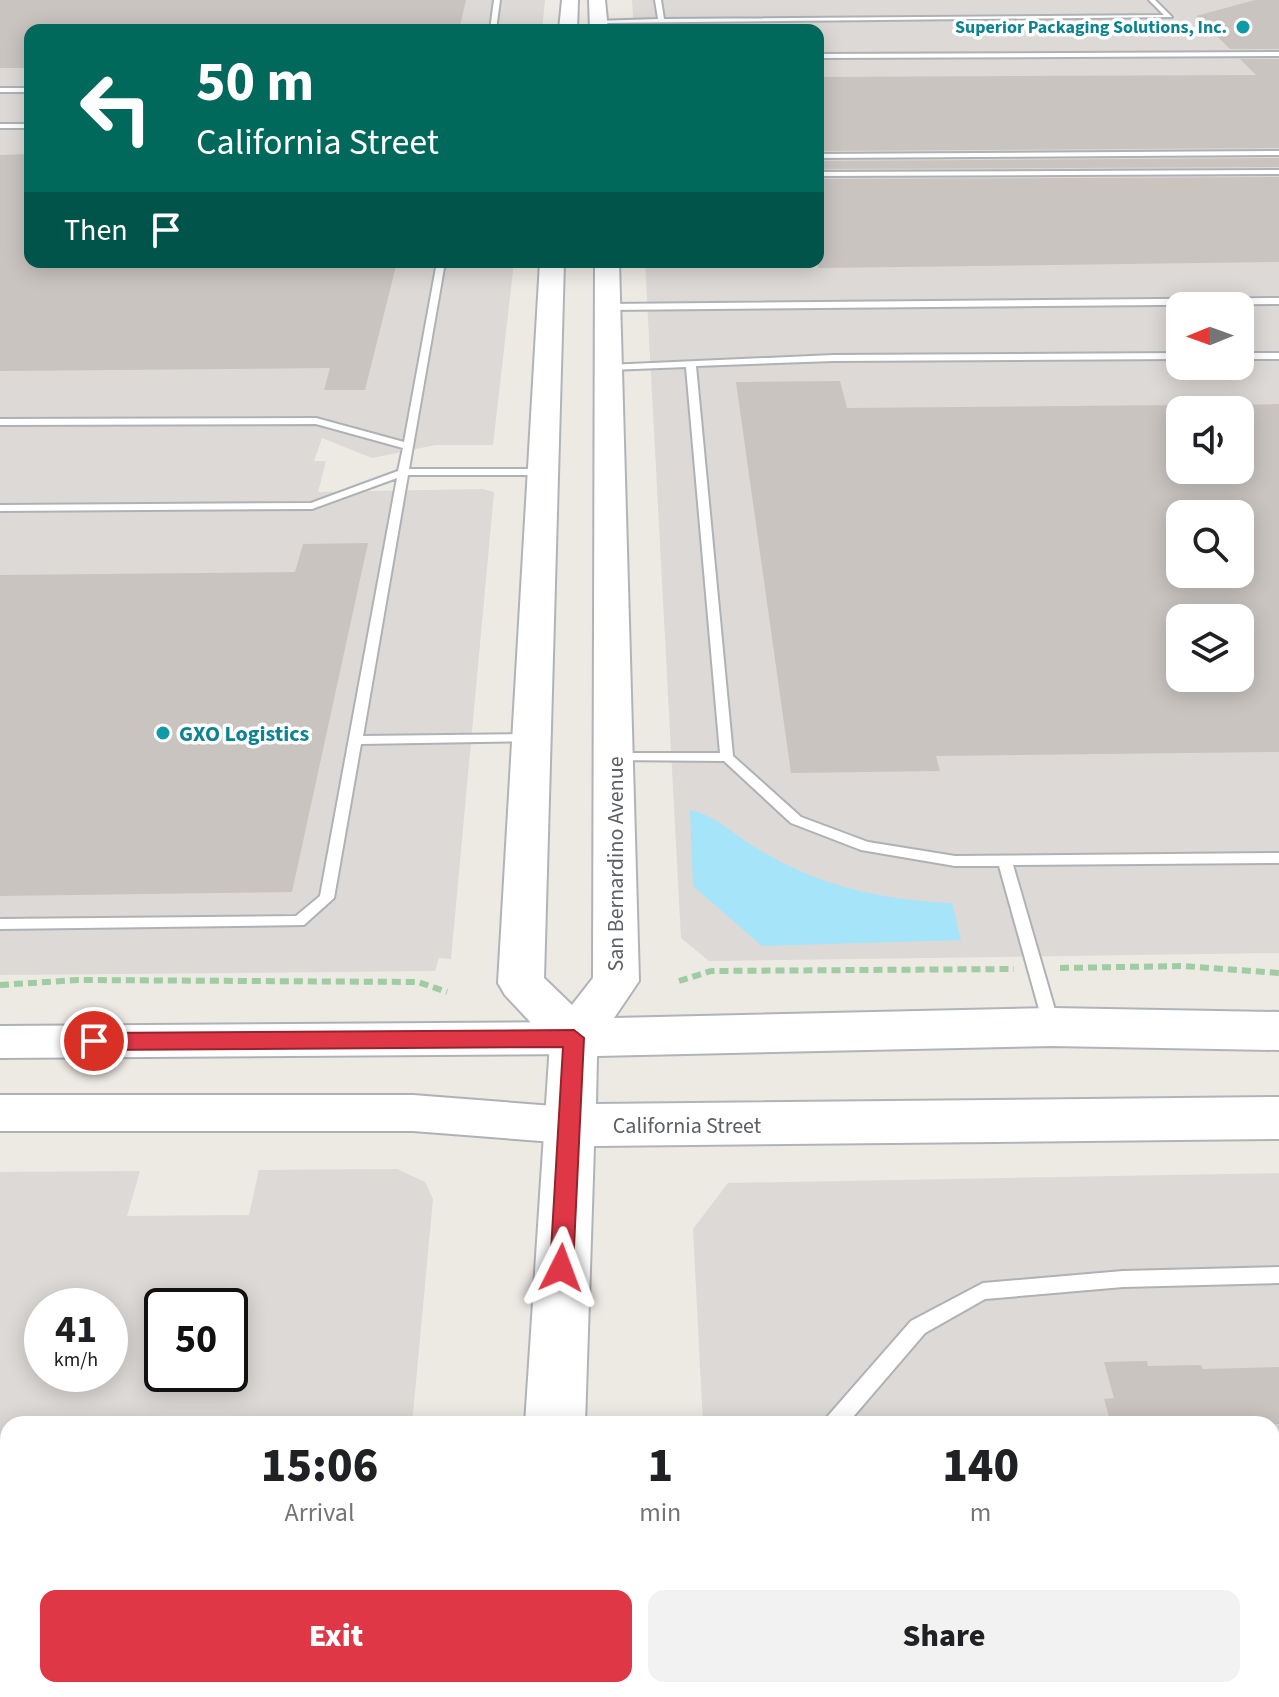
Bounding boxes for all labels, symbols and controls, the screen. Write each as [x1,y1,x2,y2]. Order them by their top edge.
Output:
place label: Superior Packaging Solutions, Inc. [955,15,1227,40]
marker: Superior Packaging Solutions, Inc. [1234,18,1252,36]
text: 50 m [196,43,314,122]
icon: left [64,56,168,160]
text: California Street [196,117,439,168]
icon: arrive [144,208,188,252]
text: Then [64,209,128,252]
north arrow [1166,292,1254,380]
map controls [1166,292,1254,692]
button: sound [1166,396,1254,484]
button: search [1166,500,1254,588]
button: layers [1166,604,1254,692]
place label: GXO Logistics [179,718,310,750]
marker: GXO Logistics [154,724,172,742]
street label: San Bernardino Avenue [600,756,632,972]
pin [60,1007,128,1075]
icon: arrive [72,1019,116,1063]
street label: California Street [613,1110,762,1142]
position arrow [519,1226,603,1310]
speed limit sign: 50 [144,1288,248,1392]
text: 41 [55,1301,97,1358]
text: km/h [54,1346,98,1374]
text: 15:06 [261,1432,378,1500]
text: 1 [647,1432,673,1500]
text: 140 [942,1432,1019,1500]
text: Arrival [285,1494,355,1531]
text: min [639,1494,681,1531]
text: m [970,1494,991,1531]
button: Exit [40,1590,632,1682]
button: Share [648,1590,1240,1682]

